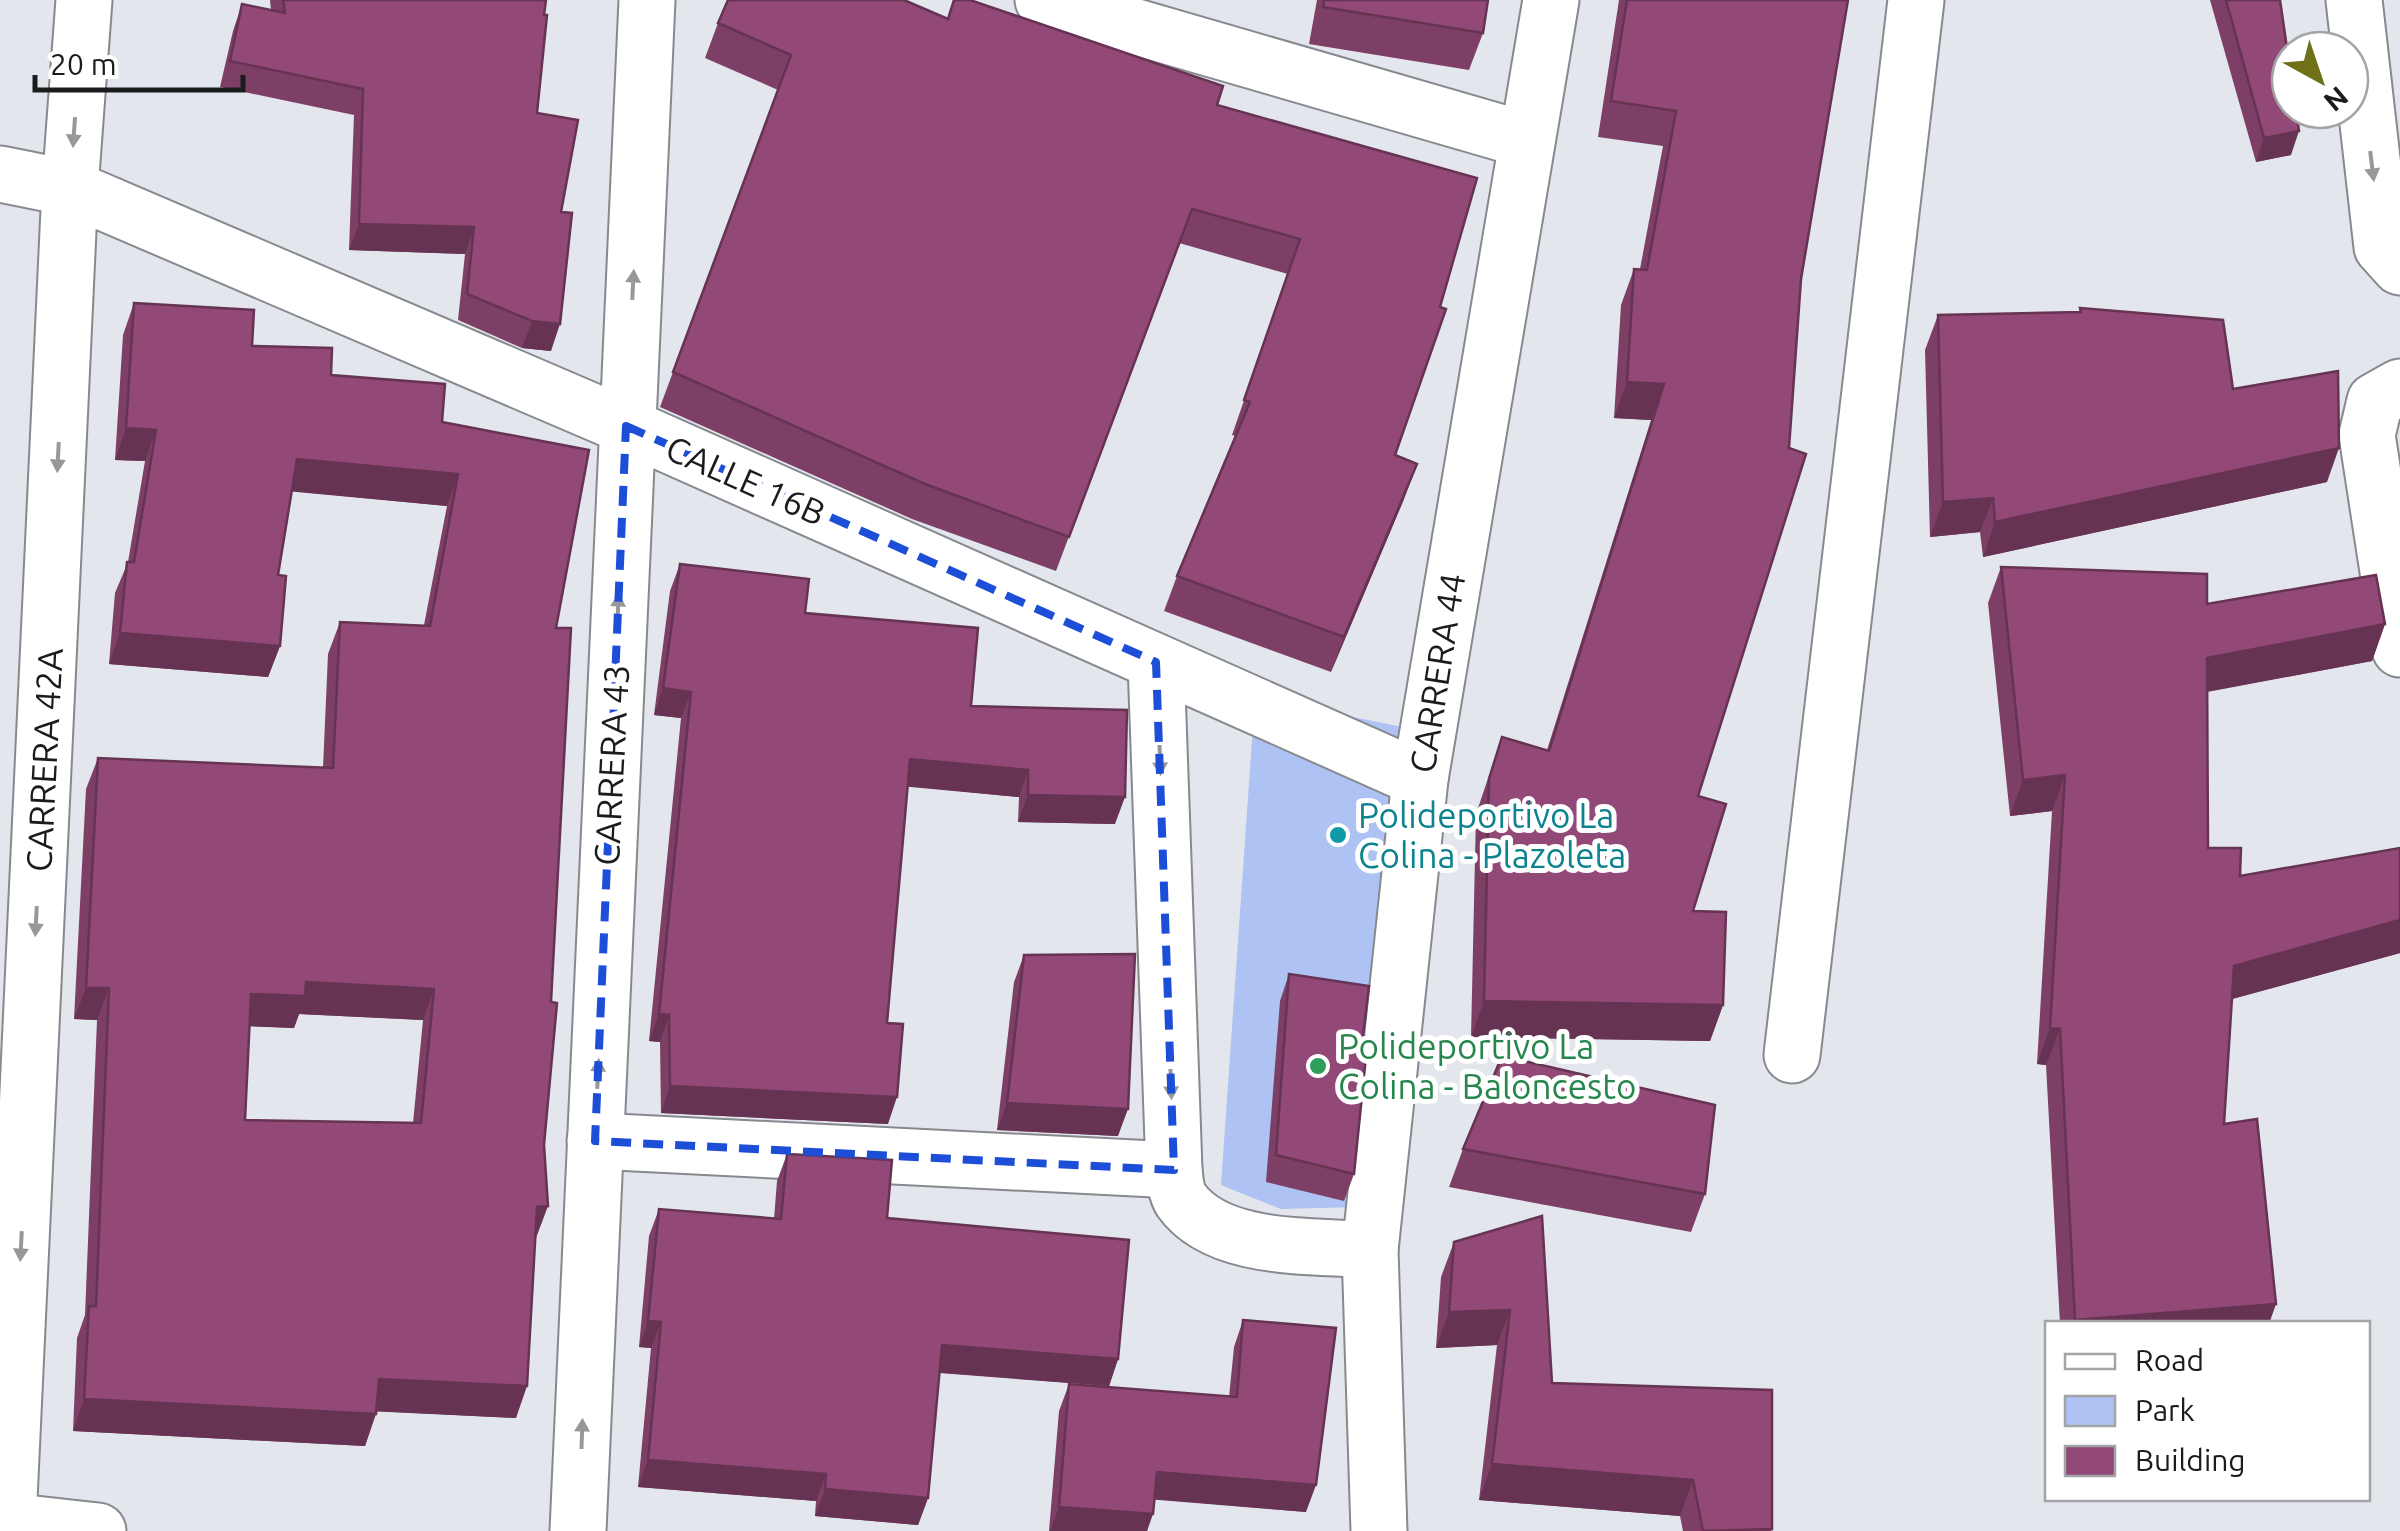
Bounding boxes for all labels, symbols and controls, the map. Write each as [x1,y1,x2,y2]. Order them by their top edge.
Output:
scale bar [35,30,242,92]
north arrow [2270,30,2370,130]
text: 20 m [50,47,117,81]
text: N [2318,81,2354,118]
one-way arrow [66,117,82,149]
one-way arrow [2364,151,2380,183]
one-way arrow [625,268,641,300]
street label: CALLE 16B [660,427,832,533]
one-way arrow [49,441,65,473]
street label: CARRERA 44 [1401,570,1473,776]
one-way arrow [610,593,626,625]
street label: CARRERA 42A [18,647,70,873]
street label: CARRERA 43 [586,663,636,867]
one-way arrow [1152,744,1168,776]
place label: Polideportivo La Colina - Plazoleta [1358,795,1626,875]
marker: Polideportivo La Colina - Plazoleta [1327,824,1349,846]
one-way arrow [28,906,44,938]
place label: Polideportivo La Colina - Baloncesto [1338,1026,1636,1106]
marker: Polideportivo La Colina - Baloncesto [1307,1055,1329,1077]
one-way arrow [590,1057,606,1089]
one-way arrow [1163,1069,1179,1101]
one-way arrow [13,1230,29,1262]
legend [2045,1321,2370,1501]
text: Road [2135,1343,2204,1377]
text: Park [2135,1393,2195,1427]
one-way arrow [574,1417,590,1449]
text: Building [2135,1443,2246,1477]

